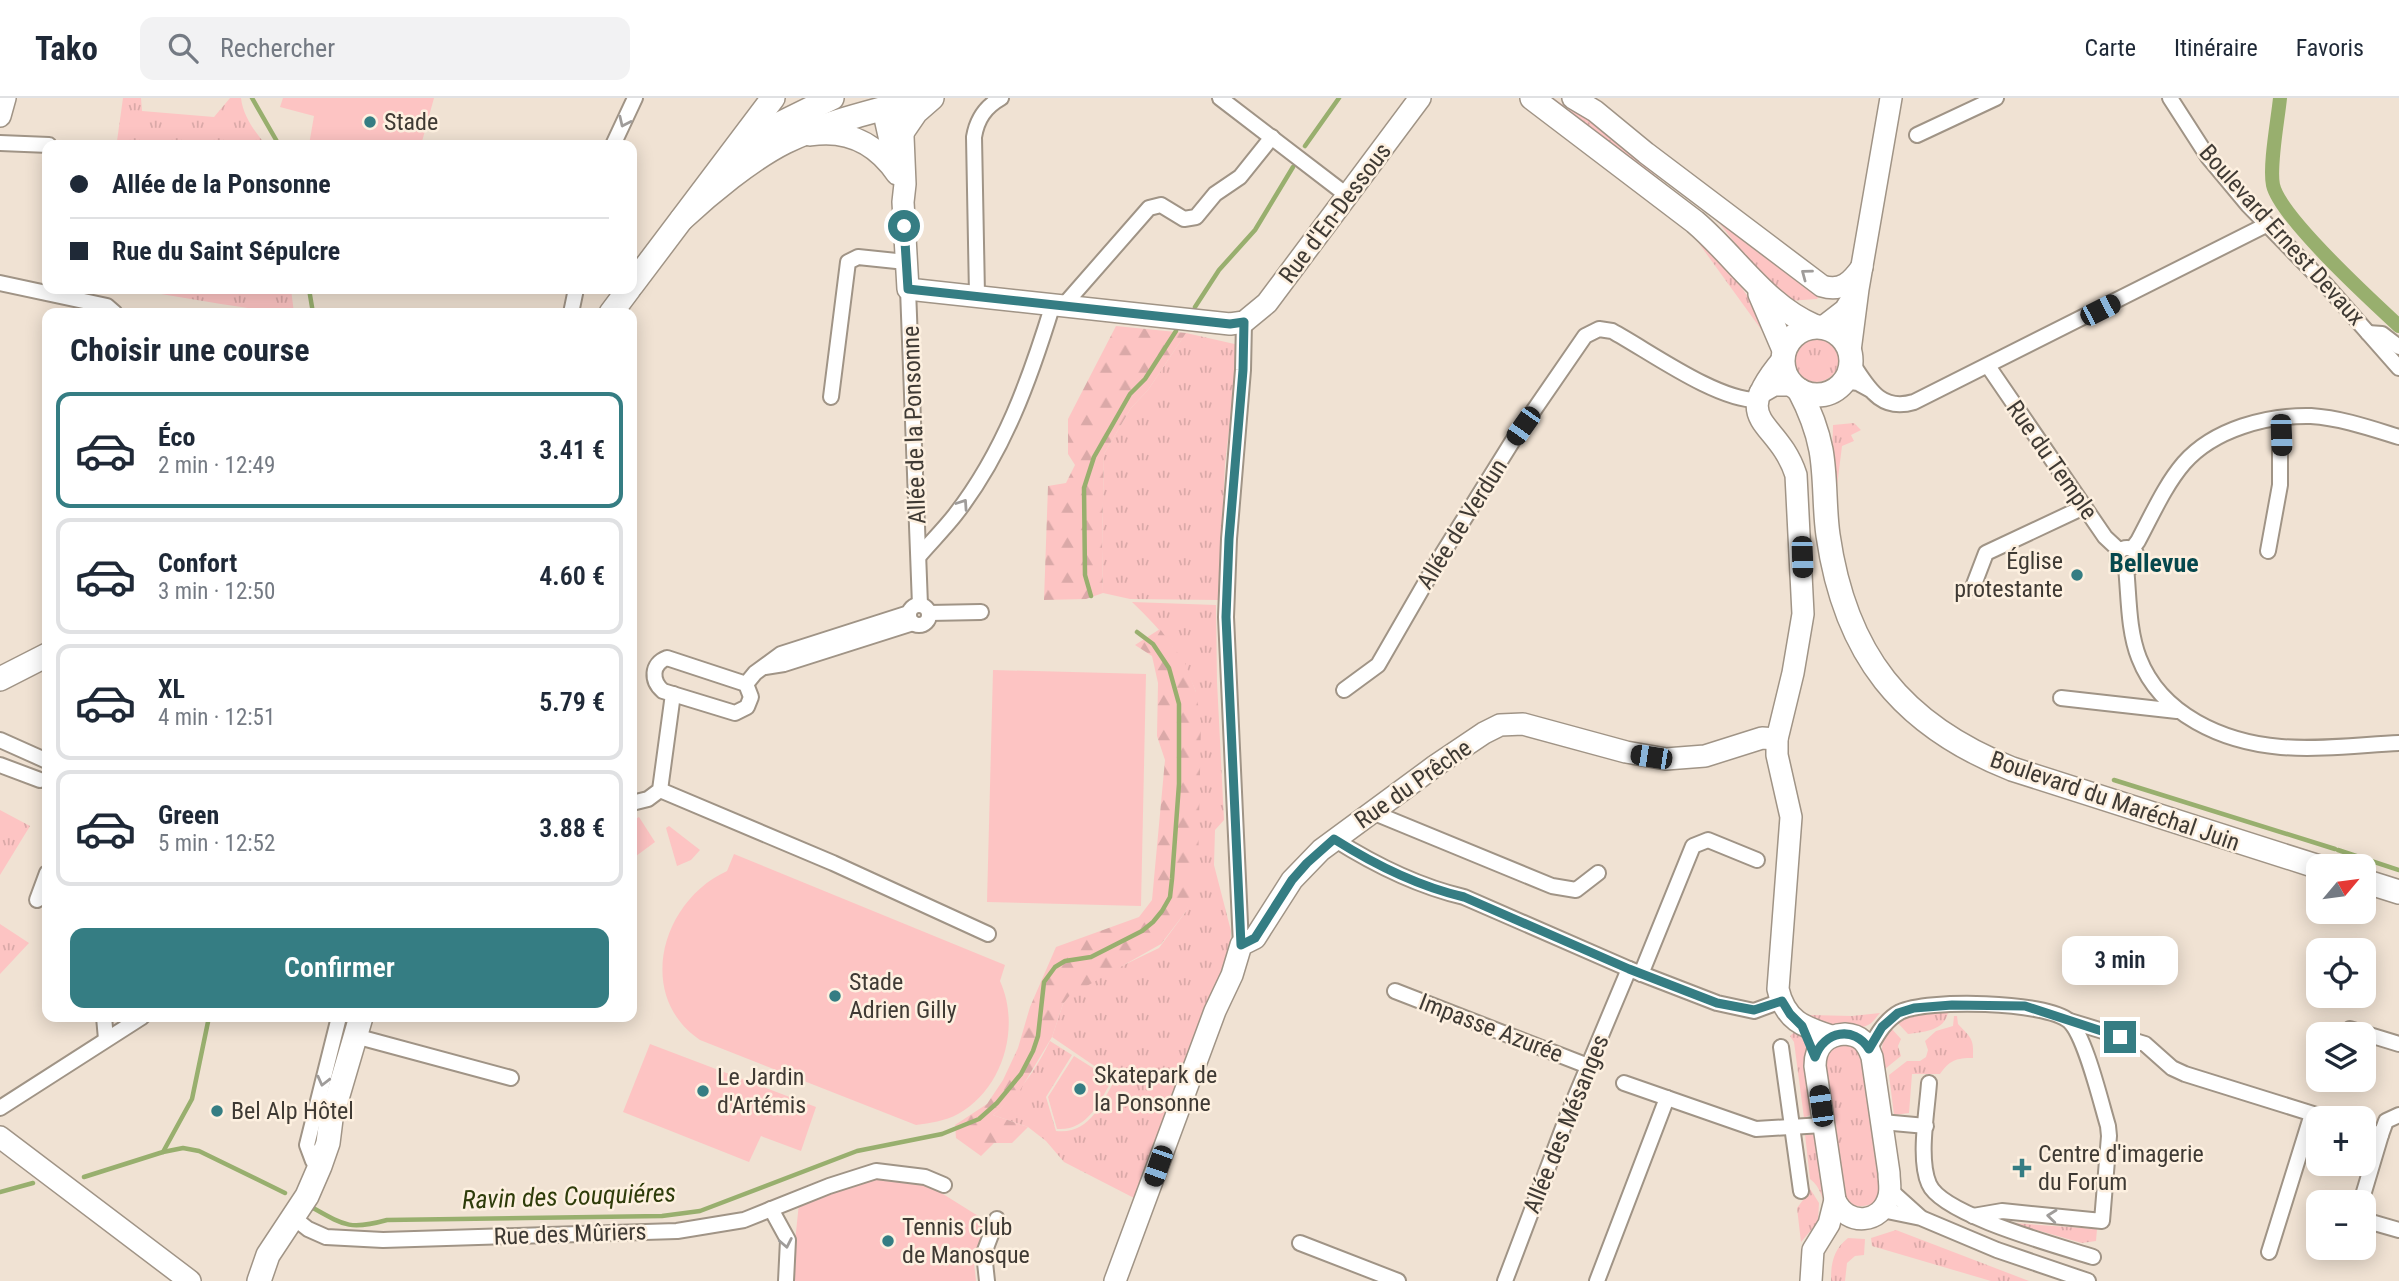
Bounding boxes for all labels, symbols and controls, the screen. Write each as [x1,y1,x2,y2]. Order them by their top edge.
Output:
search box [140,17,630,80]
text: Tako [35,29,98,68]
icon: search [164,29,202,67]
text: Rechercher [220,33,335,63]
text: Carte [2085,34,2136,62]
text: Itinéraire [2174,34,2258,62]
text: Favoris [2296,34,2364,62]
place label: Stade [384,108,438,136]
marker: Stade [362,114,378,130]
one-way arrow [618,115,632,127]
street label: Rue d'En-Dessous [1273,137,1397,289]
street label: Boulevard Ernest Devaux [2193,139,2371,331]
text: Allée de la Ponsonne [112,169,331,199]
route start [888,210,920,242]
text: Rue du Saint Sépulcre [112,236,340,266]
one-way arrow [1801,270,1814,283]
car [2077,291,2124,329]
street label: Allée de la Ponsonne [897,325,931,525]
text: Choisir une course [70,331,310,369]
street label: Rue du Temple [2001,395,2103,525]
car [1503,403,1544,449]
car [2270,414,2293,456]
icon: car [74,419,137,482]
text: Éco [158,422,195,452]
text: 3.41 € [539,435,605,465]
text: 2 min · 12:49 [158,452,275,479]
street label: Allée de Verdun [1411,454,1513,594]
one-way arrow [955,499,967,512]
car [1791,536,1814,578]
icon: car [74,545,137,608]
place label: Église protestante [1954,547,2063,603]
text: Confort [158,548,237,578]
district label: Bellevue [2109,548,2199,578]
text: 4.60 € [539,561,605,591]
marker: Église protestante [2069,567,2085,583]
text: 3 min · 12:50 [158,578,275,605]
icon: car [74,671,137,734]
text: XL [158,674,185,704]
text: 5.79 € [539,687,605,717]
text: 4 min · 12:51 [158,704,275,731]
street label: Rue du Prêche [1349,734,1477,834]
car [1629,743,1674,771]
street label: Boulevard du Maréchal Juin [1987,745,2243,857]
icon: car [74,797,137,860]
text: Green [158,800,219,830]
text: 3.88 € [539,813,605,843]
text: 5 min · 12:52 [158,830,275,857]
north arrow [2306,854,2376,924]
map controls [2306,854,2376,1260]
button: Confirmer [70,928,609,1008]
callout: 3 min [2062,936,2178,984]
button: locate [2306,938,2376,1008]
text: 3 min [2095,947,2145,974]
place label: Stade Adrien Gilly [849,968,957,1024]
marker: Stade Adrien Gilly [827,988,843,1004]
street label: Impasse Azurée [1415,988,1567,1068]
route end [2104,1021,2136,1053]
button: layers [2306,1022,2376,1092]
street label: Allée des Mésanges [1517,1031,1615,1217]
place label: Skatepark de la Ponsonne [1094,1061,1217,1117]
place label: Le Jardin d'Artémis [717,1063,806,1119]
one-way arrow [317,1075,331,1087]
marker: Skatepark de la Ponsonne [1072,1081,1088,1097]
marker: Le Jardin d'Artémis [695,1083,711,1099]
car [1808,1084,1835,1128]
place label: Bel Alp Hôtel [231,1097,354,1125]
marker: Bel Alp Hôtel [209,1103,225,1119]
button: + [2306,1106,2376,1176]
place label: Centre d'imagerie du Forum [2038,1140,2204,1196]
car [1142,1143,1175,1189]
marker: Centre d'imagerie du Forum [2012,1158,2032,1178]
water label: Ravin des Couquiéres [462,1177,676,1215]
button: − [2306,1190,2376,1260]
one-way arrow [2046,1209,2057,1224]
place label: Tennis Club de Manosque [902,1213,1030,1269]
street label: Rue des Mûriers [493,1217,647,1251]
marker: Tennis Club de Manosque [880,1233,896,1249]
one-way arrow [778,1237,793,1249]

